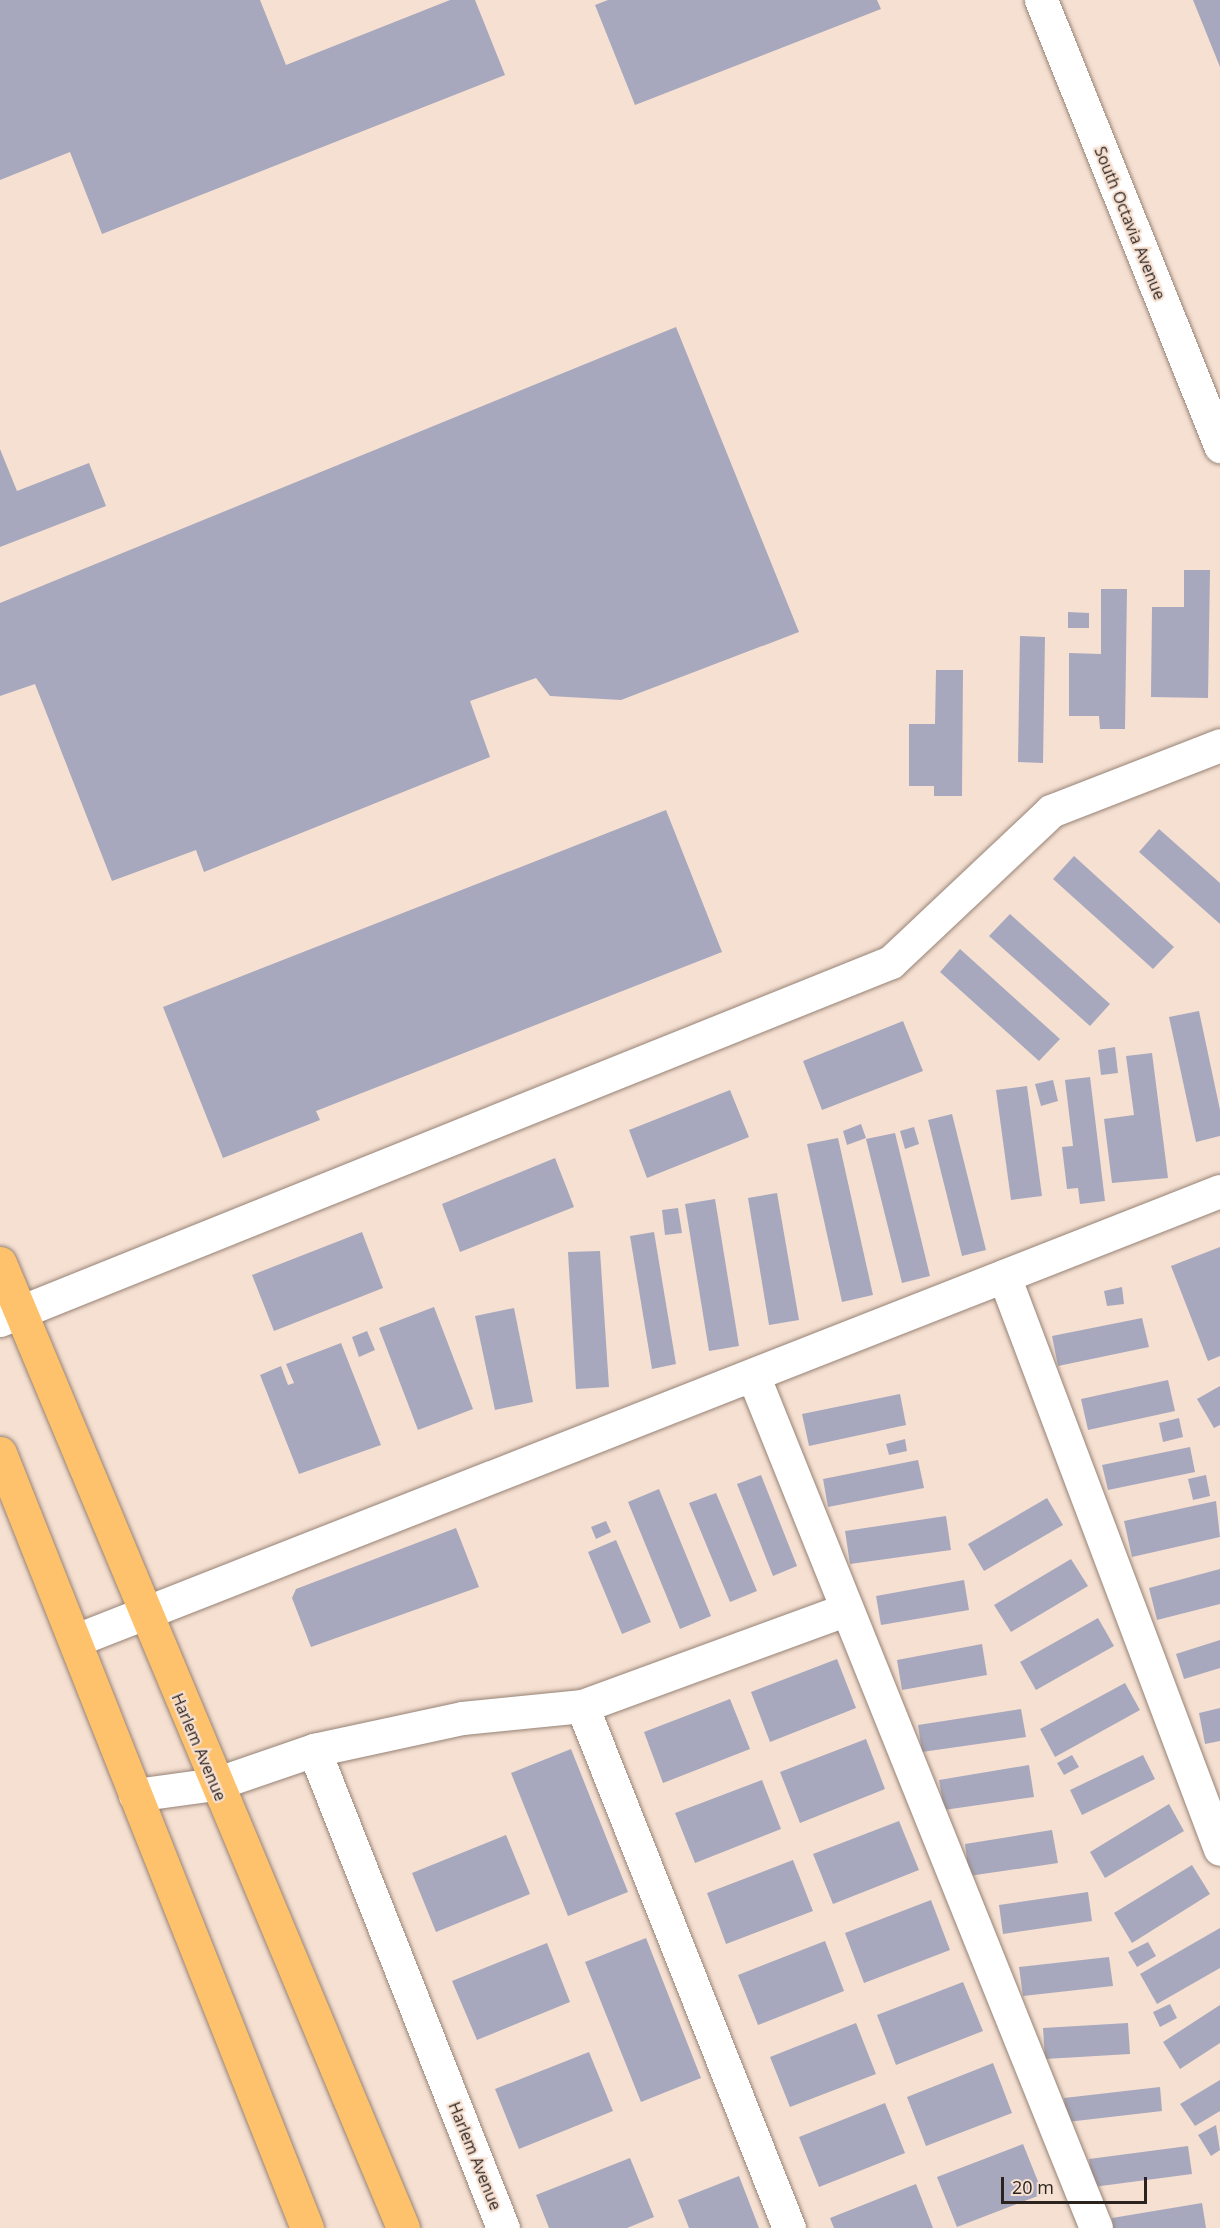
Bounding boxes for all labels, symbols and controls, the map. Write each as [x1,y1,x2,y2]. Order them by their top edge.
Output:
street label: South Octavia Avenue [1090,144,1170,302]
street label: Harlem Avenue [168,1690,230,1804]
street label: Harlem Avenue [445,2099,505,2213]
scale bar [1004,2165,1150,2203]
text: 20 m [1012,2175,1054,2199]

